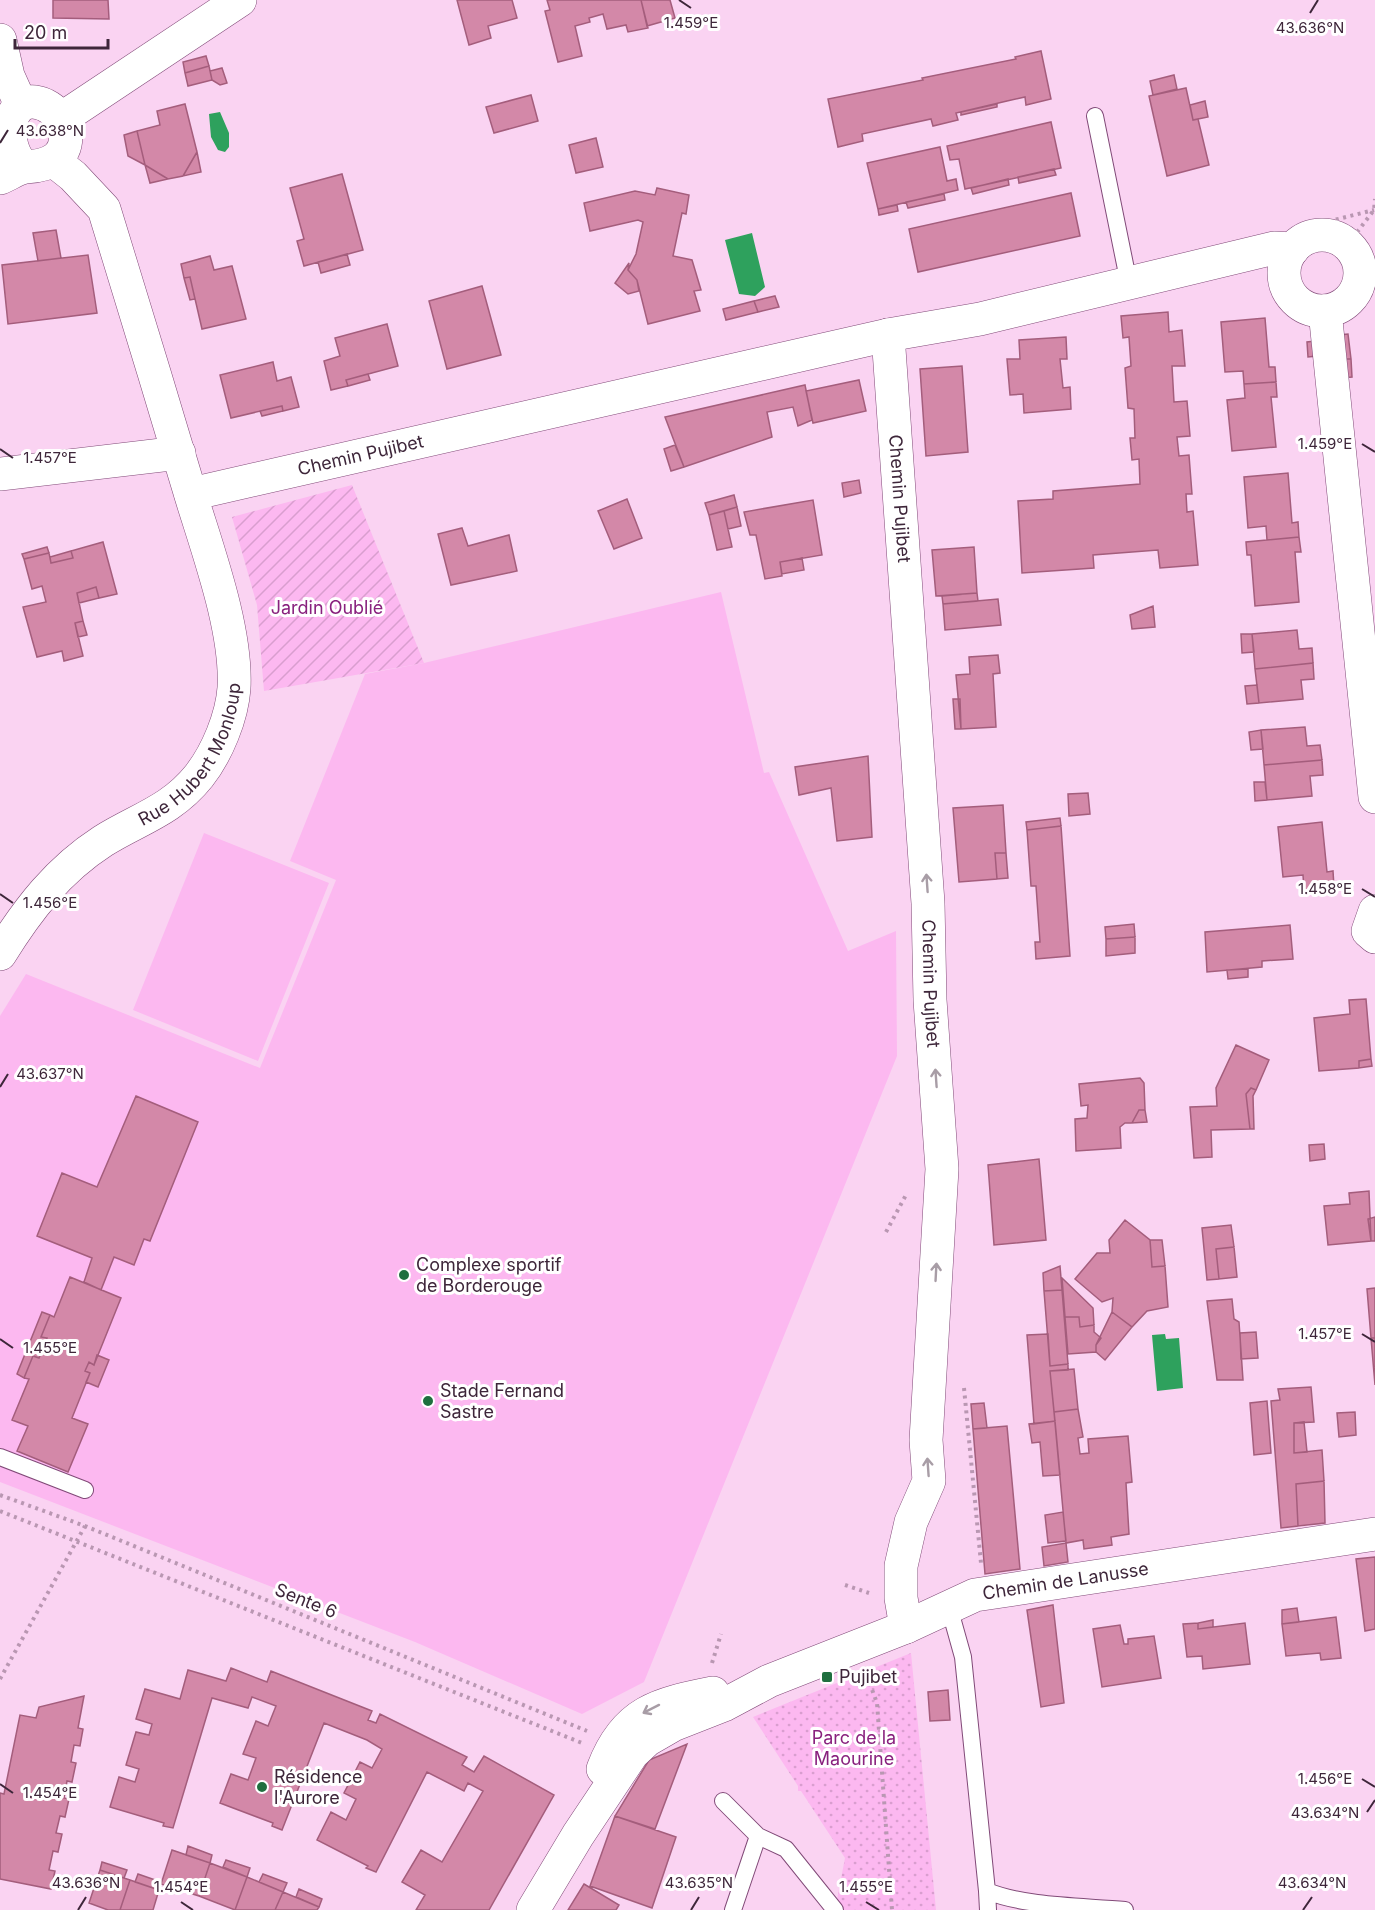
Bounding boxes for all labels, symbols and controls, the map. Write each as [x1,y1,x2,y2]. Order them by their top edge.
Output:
scale bar [15,12,108,50]
text: 1.459°E [664,13,718,32]
text: 43.636°N [1276,18,1344,37]
text: 20 m [24,22,67,43]
text: 43.638°N [16,121,84,140]
street label: Chemin Pujibet [296,430,426,479]
street label: Chemin Pujibet [885,434,915,563]
text: 1.459°E [1298,434,1352,453]
text: 1.457°E [23,448,77,467]
park label: Jardin Oublié [271,597,383,618]
street label: Rue Hubert Monloup [135,682,244,830]
one-way arrow [921,874,932,894]
text: 1.458°E [1298,879,1352,898]
text: 1.456°E [23,893,77,912]
street label: Chemin Pujibet [918,919,944,1048]
text: 43.637°N [16,1064,84,1083]
one-way arrow [930,1068,941,1088]
place label: Complexe sportif de Borderouge [416,1254,562,1296]
one-way arrow [931,1263,942,1283]
marker: Complexe sportif de Borderouge [397,1268,411,1282]
text: 1.457°E [1298,1324,1352,1343]
text: 1.455°E [23,1338,77,1357]
place label: Stade Fernand Sastre [440,1380,564,1422]
marker: Stade Fernand Sastre [421,1394,435,1408]
one-way arrow [922,1457,933,1477]
street label: Chemin de Lanusse [981,1558,1150,1604]
street label: Sente 6 [272,1579,340,1622]
place label: Pujibet [839,1666,897,1687]
marker: Pujibet [820,1670,834,1684]
one-way arrow [643,1704,661,1716]
park label: Parc de la Maourine [812,1727,896,1769]
place label: Résidence l'Aurore [274,1766,363,1808]
text: 1.456°E [1298,1769,1352,1788]
marker: Résidence l'Aurore [255,1780,269,1794]
text: 1.454°E [23,1783,77,1802]
text: 43.634°N [1291,1803,1359,1822]
text: 43.636°N [52,1873,120,1892]
text: 43.635°N [665,1873,733,1892]
text: 43.634°N [1278,1873,1346,1892]
text: 1.454°E [154,1877,208,1896]
text: 1.455°E [839,1877,893,1896]

